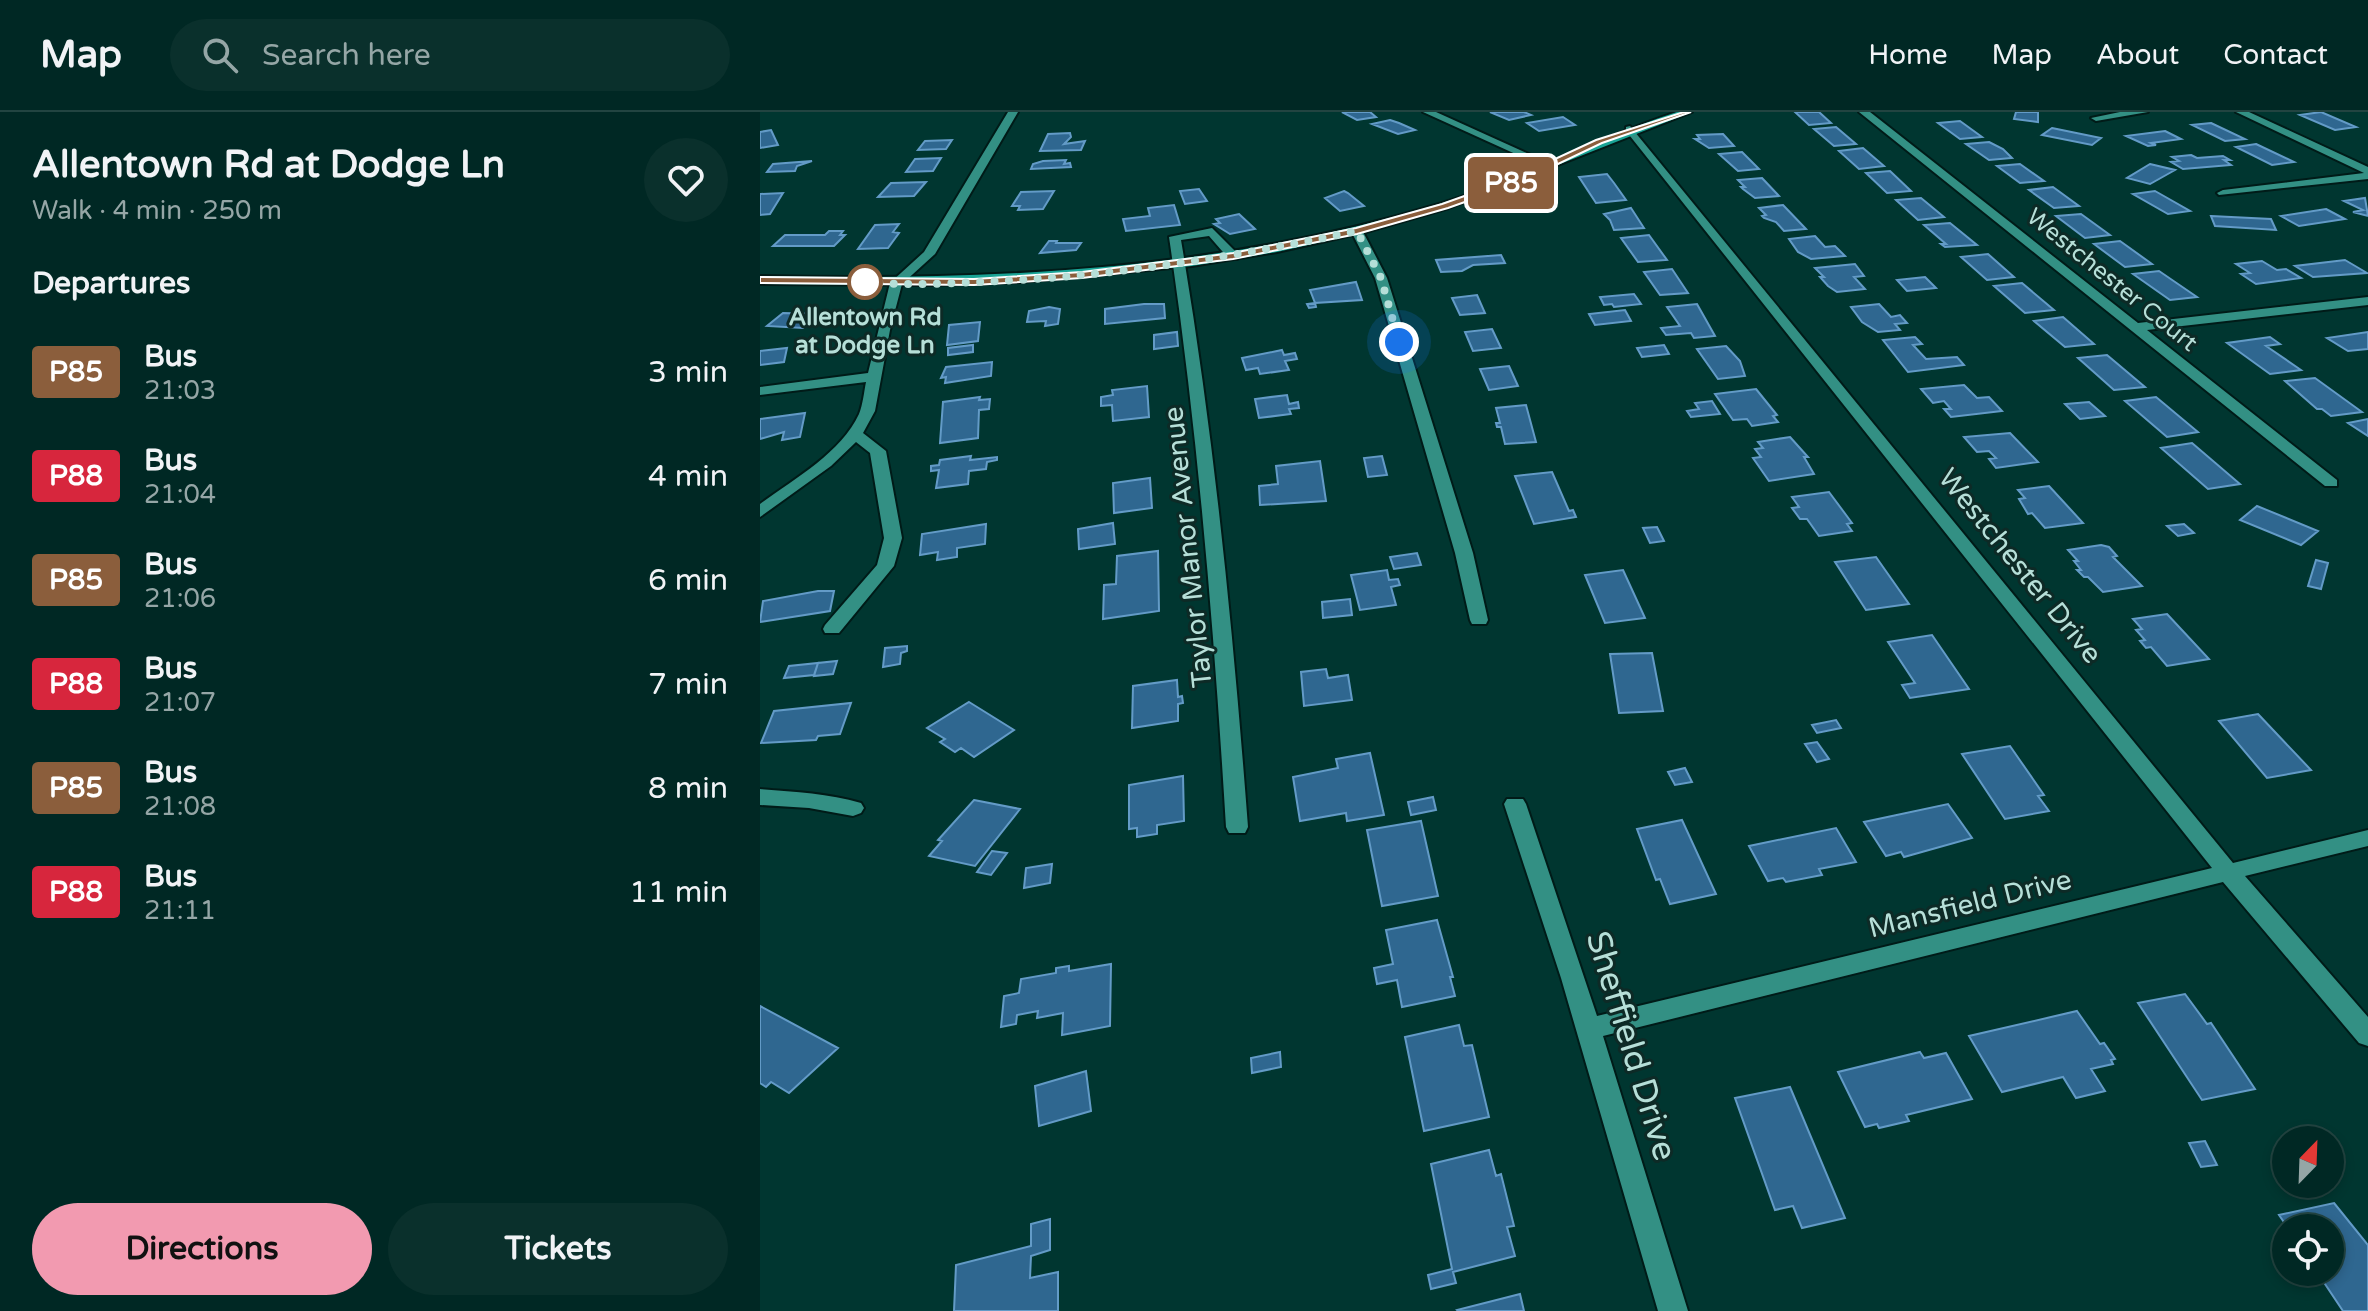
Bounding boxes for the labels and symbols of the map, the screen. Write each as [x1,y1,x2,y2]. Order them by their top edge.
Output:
line badge: P85 [1465,157,1557,209]
street label: Westchester Court [2021,202,2203,358]
marker: Allentown Rd at Dodge Ln [848,265,882,299]
place label: Allentown Rd at Dodge Ln [788,303,942,360]
your location [1379,322,1419,362]
street label: Taylor Manor Avenue [1156,405,1220,689]
street label: Westchester Drive [1931,462,2109,670]
street label: Mansfield Drive [1865,862,2075,946]
street label: Sheffield Drive [1577,926,1685,1166]
north arrow [2272,1126,2344,1198]

